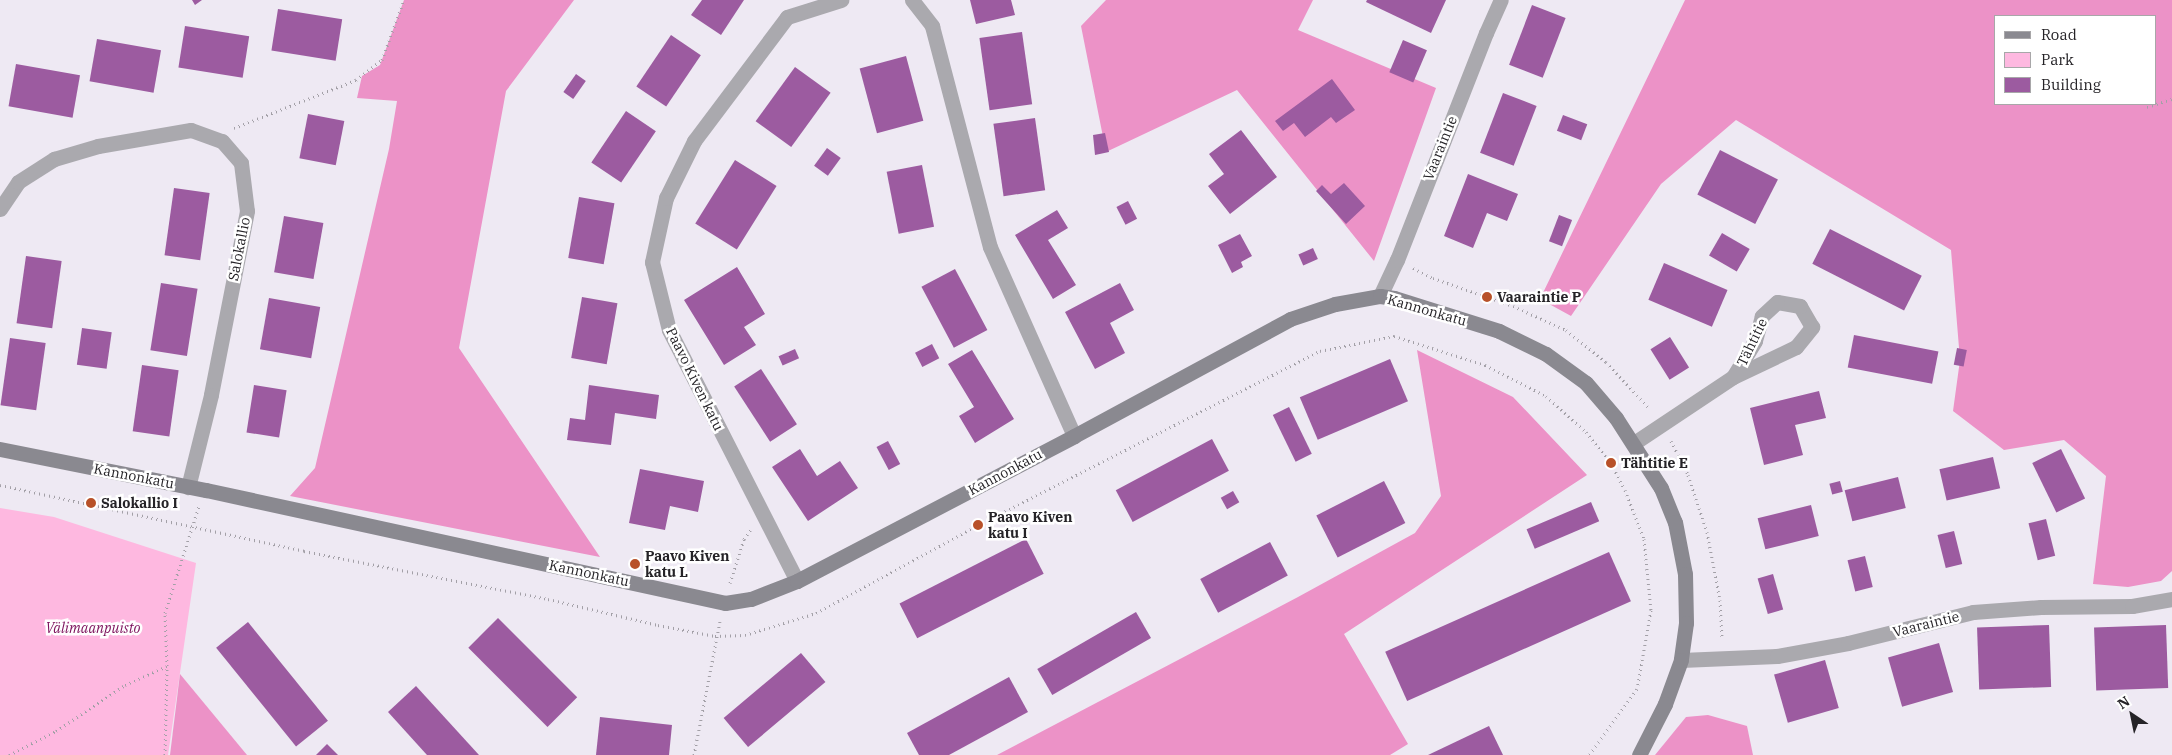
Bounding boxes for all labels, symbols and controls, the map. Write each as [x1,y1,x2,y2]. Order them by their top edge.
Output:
legend [1994,15,2157,105]
text: Road [2041,25,2077,44]
text: Park [2041,50,2074,69]
text: Building [2041,75,2101,94]
street label: Vaaraintie [1420,113,1460,183]
street label: Salokallio [225,216,253,282]
place label: Vaaraintie P [1497,289,1581,305]
street label: Kannonkatu [1386,291,1468,329]
marker: Vaaraintie P [1481,291,1493,303]
street label: Tähtitie [1733,315,1771,369]
street label: Paavo Kiven katu [663,325,727,433]
street label: Kannonkatu [965,445,1045,499]
place label: Tähtitie E [1621,455,1688,471]
marker: Tähtitie E [1605,457,1617,469]
street label: Kannonkatu [92,460,176,492]
place label: Salokallio I [101,495,178,511]
marker: Salokallio I [85,497,97,509]
place label: Paavo Kiven katu I [988,509,1072,542]
marker: Paavo Kiven katu I [972,519,984,531]
place label: Paavo Kiven katu L [645,548,729,580]
street label: Kannonkatu [547,556,631,590]
marker: Paavo Kiven katu L [629,558,641,570]
street label: Vaaraintie [1891,608,1961,640]
park label: Välimaanpuisto [45,620,141,636]
north arrow [2107,690,2157,740]
text: N [2114,692,2133,713]

